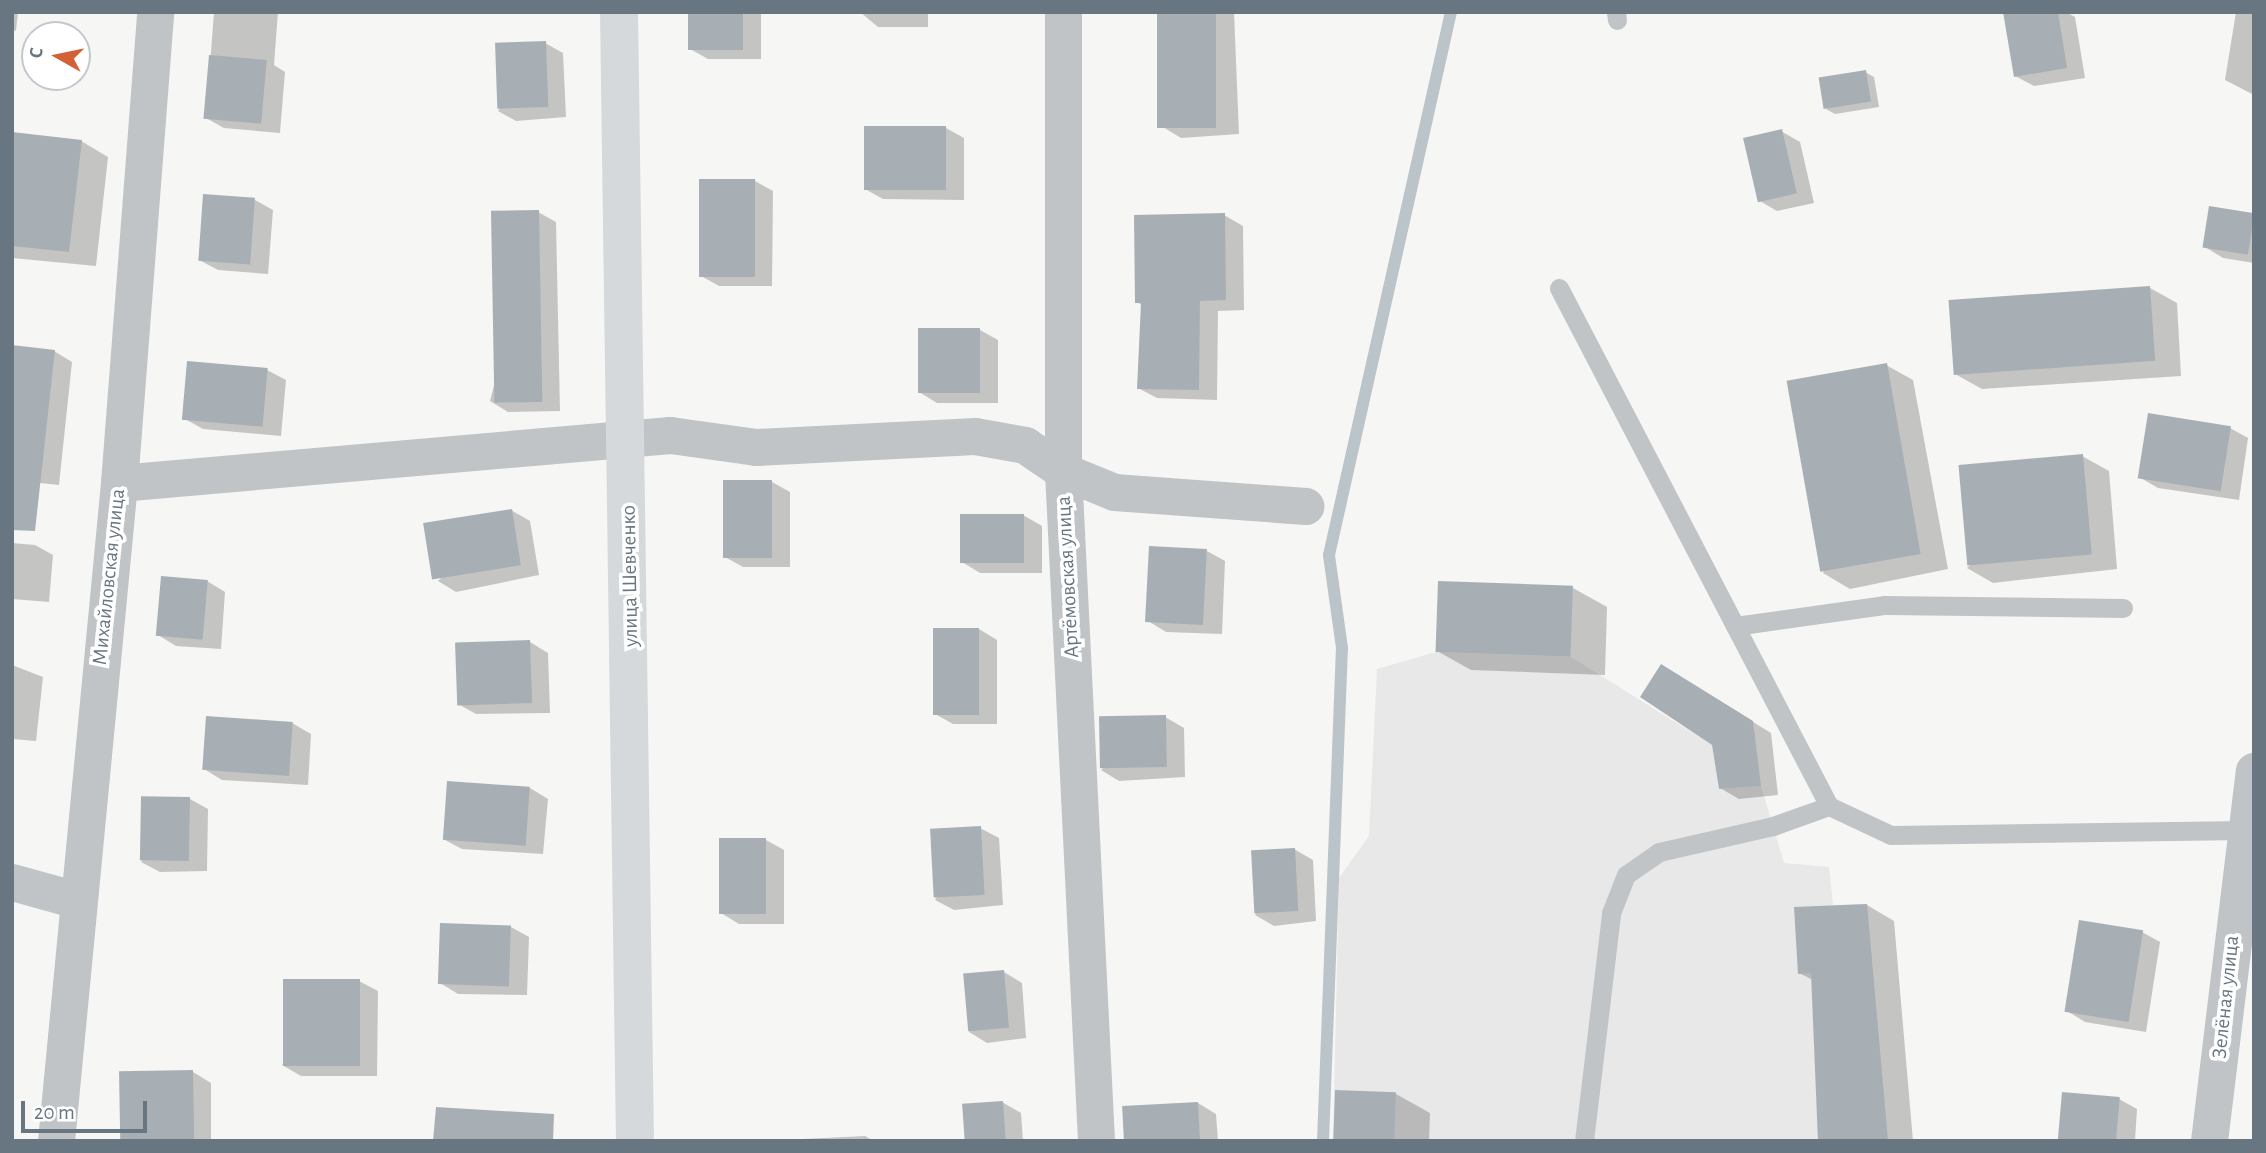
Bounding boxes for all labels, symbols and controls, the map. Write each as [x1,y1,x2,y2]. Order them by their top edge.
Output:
north arrow [21,21,91,91]
text: С [27,46,47,60]
street label: Михайловская улица [87,488,131,666]
street label: Артёмовская улица [1051,495,1085,659]
street label: улица Шевченко [616,505,644,647]
street label: Зелёная улица [2207,934,2245,1060]
scale bar [24,1086,150,1130]
text: 20 m [34,1102,75,1123]

